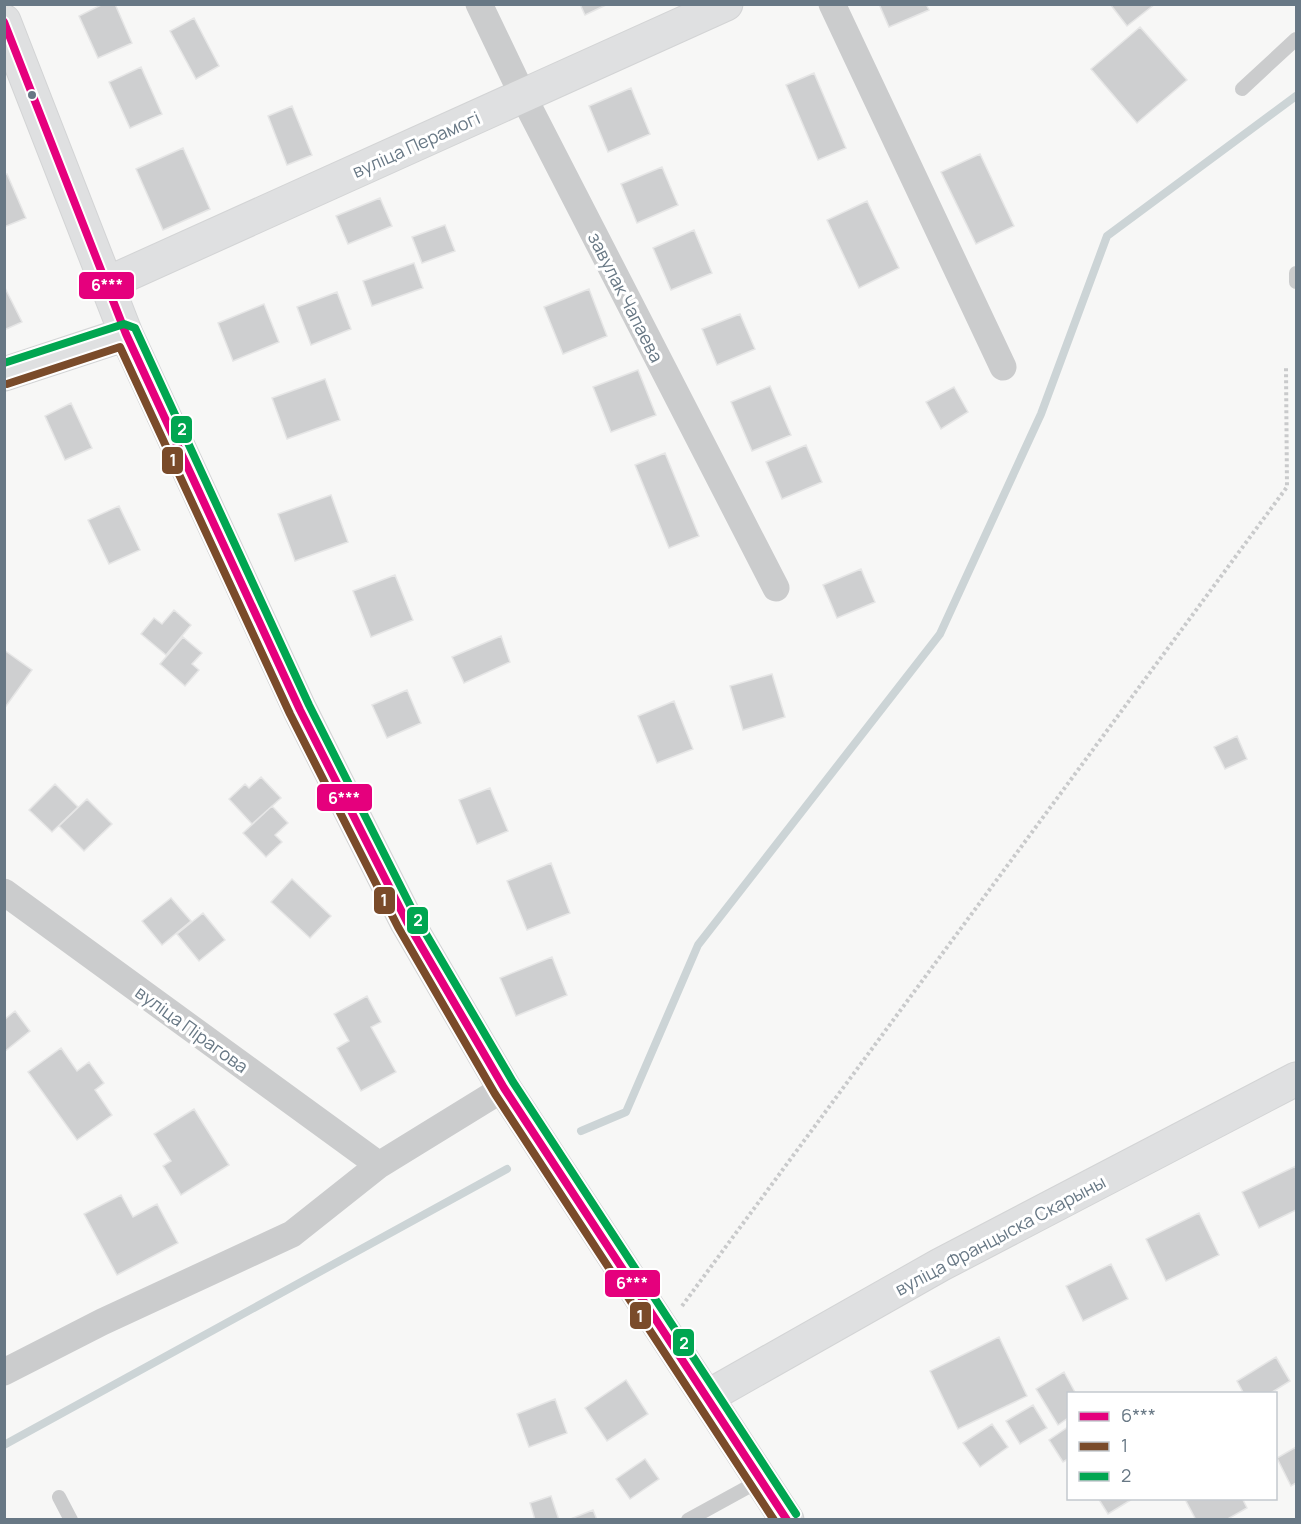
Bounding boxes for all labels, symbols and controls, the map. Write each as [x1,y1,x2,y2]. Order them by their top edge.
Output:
unlabelled marker [26,89,38,101]
street label: вуліца Перамогі [348,105,484,183]
street label: завулак Чапаева [583,228,669,366]
line badge: 6*** [78,271,135,300]
text: 6*** [91,274,123,296]
line badge: 2 [170,415,193,444]
text: 2 [177,418,187,440]
line badge: 1 [161,446,184,475]
text: 1 [169,449,177,471]
line badge: 6*** [316,783,373,812]
text: 6*** [328,787,360,809]
line badge: 1 [373,886,396,915]
text: 1 [380,889,388,911]
line badge: 2 [406,906,429,935]
text: 2 [413,909,423,931]
street label: вуліца Пірагова [131,980,253,1078]
street label: вуліца Францыска Скарыны [891,1169,1109,1301]
line badge: 6*** [604,1269,661,1298]
text: 6*** [616,1272,648,1294]
line badge: 1 [629,1301,652,1330]
text: 1 [636,1305,644,1327]
line badge: 2 [672,1328,695,1357]
text: 2 [679,1332,689,1354]
legend [1067,1392,1277,1500]
text: 6*** [1121,1403,1156,1427]
text: 1 [1121,1433,1128,1457]
text: 2 [1121,1463,1131,1487]

